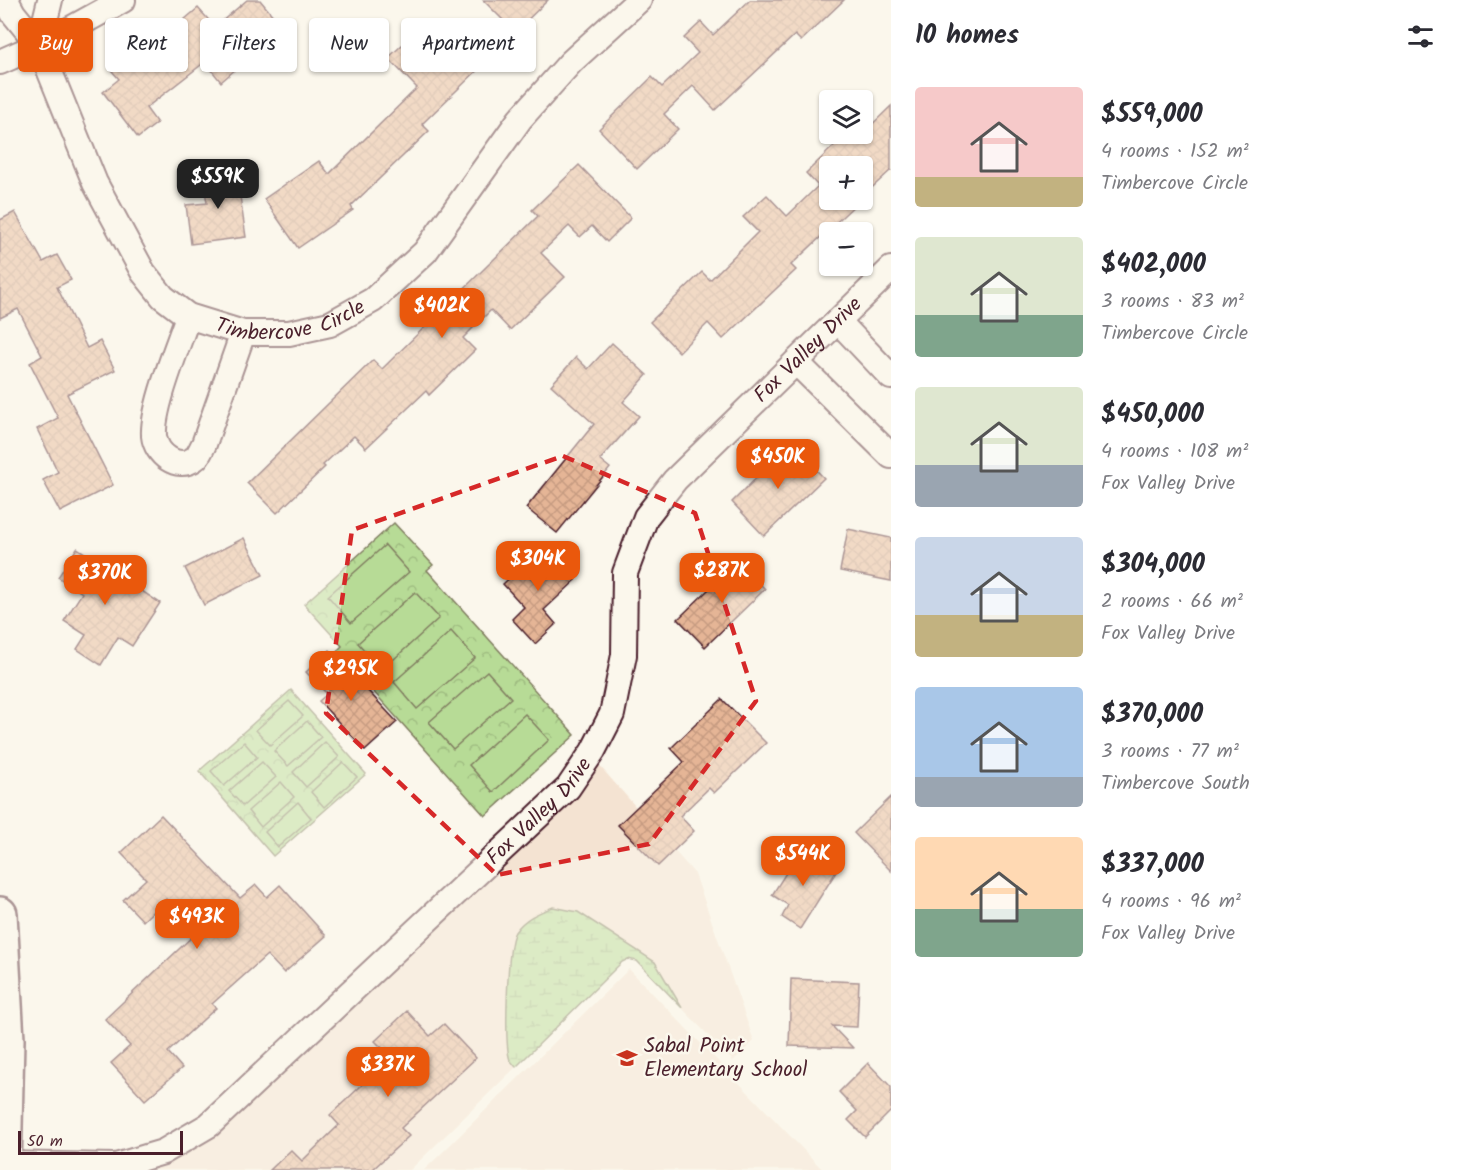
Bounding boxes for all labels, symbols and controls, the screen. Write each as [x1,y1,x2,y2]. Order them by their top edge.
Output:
text: 10 homes [915,15,1019,57]
chip: Buy [18,18,93,72]
chip: Rent [105,18,188,72]
chip: Filters [200,18,297,72]
chip: New [309,18,389,72]
chip: Apartment [401,18,536,72]
icon: filters [1404,20,1437,53]
map controls [819,90,873,276]
button: layers [819,90,873,144]
text: $559,000 [1101,94,1203,136]
icon: home [963,111,1035,183]
text: 4 rooms · 152 m² [1101,136,1249,168]
button: + [819,156,873,210]
pin: $559K [176,159,260,210]
text: $559K [191,162,245,194]
text: Timbercove Circle [1101,168,1248,200]
button: − [819,222,873,276]
text: $402,000 [1101,244,1206,286]
icon: home [963,261,1035,333]
text: 3 rooms · 83 m² [1101,286,1244,318]
pin: $402K [400,288,484,339]
street label: Fox Valley Drive [746,289,870,411]
street label: Timbercove Circle [211,291,372,350]
text: $402K [414,291,470,323]
text: Timbercove Circle [1101,318,1248,350]
text: $450,000 [1101,394,1204,436]
icon: home [963,411,1035,483]
text: 4 rooms · 108 m² [1101,436,1248,468]
pin: $450K [736,439,820,490]
text: $450K [750,442,806,474]
text: Fox Valley Drive [1101,468,1235,500]
pin: $304K [496,541,580,592]
text: $304K [510,544,566,576]
text: $304,000 [1101,544,1205,586]
pin: $287K [680,553,764,604]
pin: $370K [63,555,147,606]
text: $287K [694,556,750,588]
text: $370K [78,558,132,590]
icon: home [963,561,1035,633]
text: 2 rooms · 66 m² [1101,586,1243,618]
text: Fox Valley Drive [1101,618,1235,650]
pin: $295K [309,651,393,702]
text: $295K [323,654,379,686]
text: $370,000 [1101,694,1203,736]
icon: home [963,711,1035,783]
text: 3 rooms · 77 m² [1101,736,1239,768]
street label: Fox Valley Drive [479,750,601,873]
text: Timbercove South [1101,768,1250,800]
pin: $544K [761,836,845,887]
text: $544K [775,839,831,871]
text: $337,000 [1101,844,1204,886]
icon: home [963,861,1035,933]
text: 4 rooms · 96 m² [1101,886,1241,918]
pin: $493K [155,899,239,950]
text: $493K [169,902,225,934]
text: Fox Valley Drive [1101,918,1235,950]
place label: Sabal Point Elementary School [644,1030,807,1087]
school or university icon: Sabal Point Elementary School [615,1046,639,1070]
pin: $337K [346,1047,430,1098]
text: $337K [360,1050,416,1082]
scale bar [18,1128,183,1156]
text: 50 m [27,1129,63,1154]

